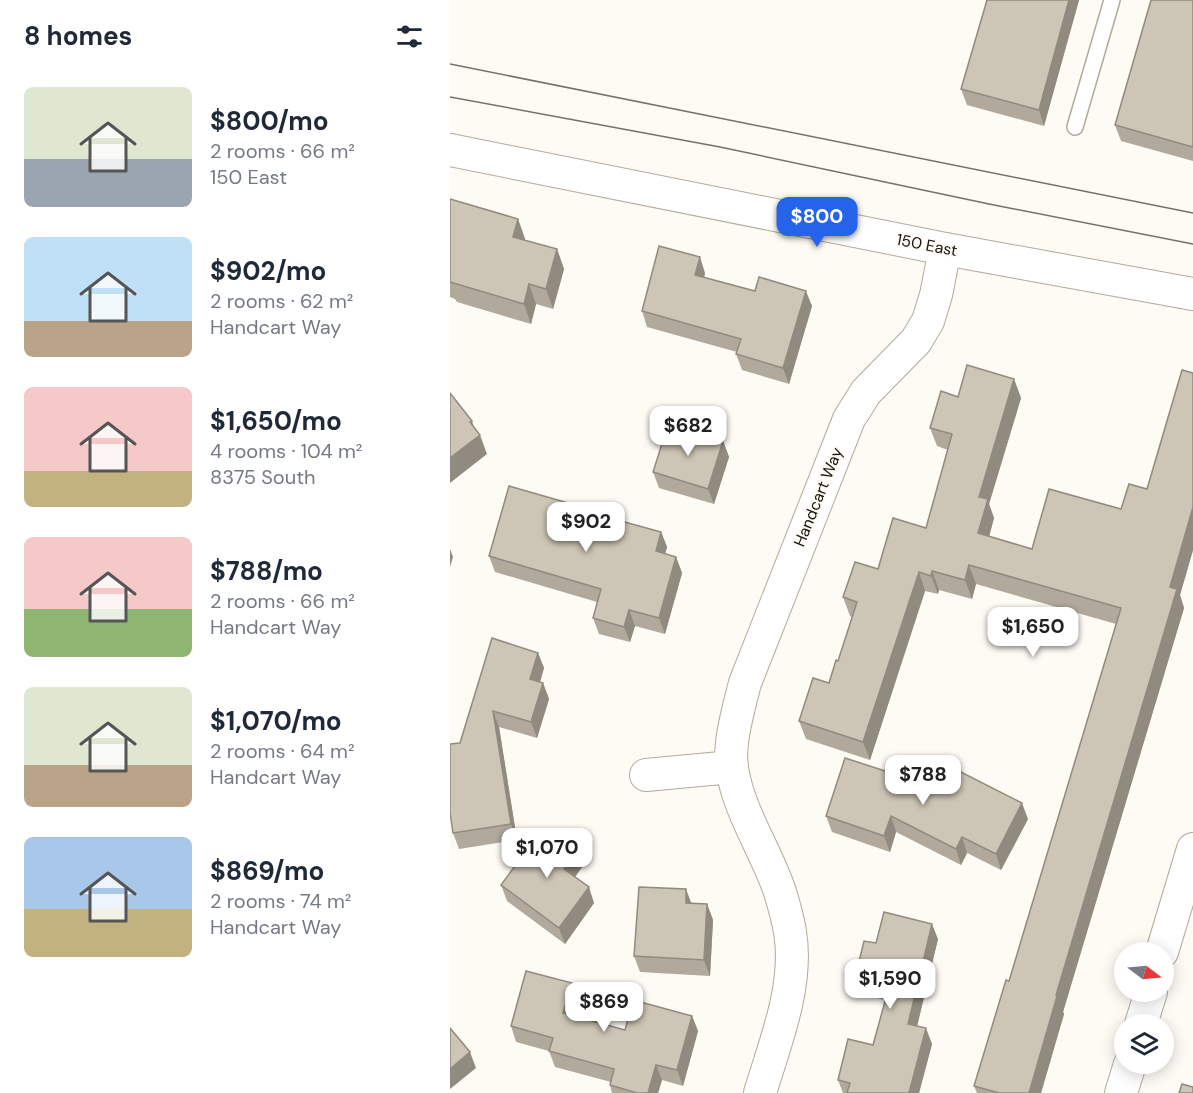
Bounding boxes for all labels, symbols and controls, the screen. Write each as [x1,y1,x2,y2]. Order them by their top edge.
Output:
text: 8 homes [24,19,132,53]
icon: filters [393,20,426,53]
text: $800/mo [210,104,329,138]
icon: home [72,111,144,183]
text: 2 rooms · 66 m² [210,138,355,164]
text: 150 East [210,164,287,190]
pin: $800 [781,197,853,248]
text: $800 [791,203,843,229]
street label: 150 East [895,229,959,261]
text: $902/mo [210,254,326,288]
icon: home [72,261,144,333]
text: 2 rooms · 62 m² [210,288,353,314]
text: Handcart Way [210,314,341,340]
text: $1,650/mo [210,404,342,438]
pin: $682 [652,406,724,457]
icon: home [72,411,144,483]
text: $682 [664,412,712,438]
text: 4 rooms · 104 m² [210,438,362,464]
street label: Handcart Way [789,444,847,550]
text: 8375 South [210,464,316,490]
pin: $902 [550,502,622,553]
text: $902 [561,508,611,534]
text: $788/mo [210,554,323,588]
icon: home [72,561,144,633]
text: 2 rooms · 66 m² [210,588,355,614]
pin: $1,650 [984,607,1082,658]
text: $1,650 [1001,613,1065,639]
text: Handcart Way [210,614,341,640]
text: $1,070/mo [210,704,342,738]
icon: home [72,711,144,783]
text: 2 rooms · 64 m² [210,738,354,764]
pin: $788 [887,755,959,806]
text: $788 [899,761,947,787]
text: Handcart Way [210,764,341,790]
pin: $1,070 [498,828,596,879]
text: $1,070 [516,834,578,860]
text: $869/mo [210,854,324,888]
icon: home [72,861,144,933]
text: 2 rooms · 74 m² [210,888,351,914]
text: Handcart Way [210,914,341,940]
north arrow [1114,942,1174,1002]
map controls [1114,942,1174,1074]
pin: $1,590 [841,959,939,1010]
text: $1,590 [858,965,922,991]
pin: $869 [568,982,640,1033]
text: $869 [579,988,629,1014]
button: layers [1114,1014,1174,1074]

